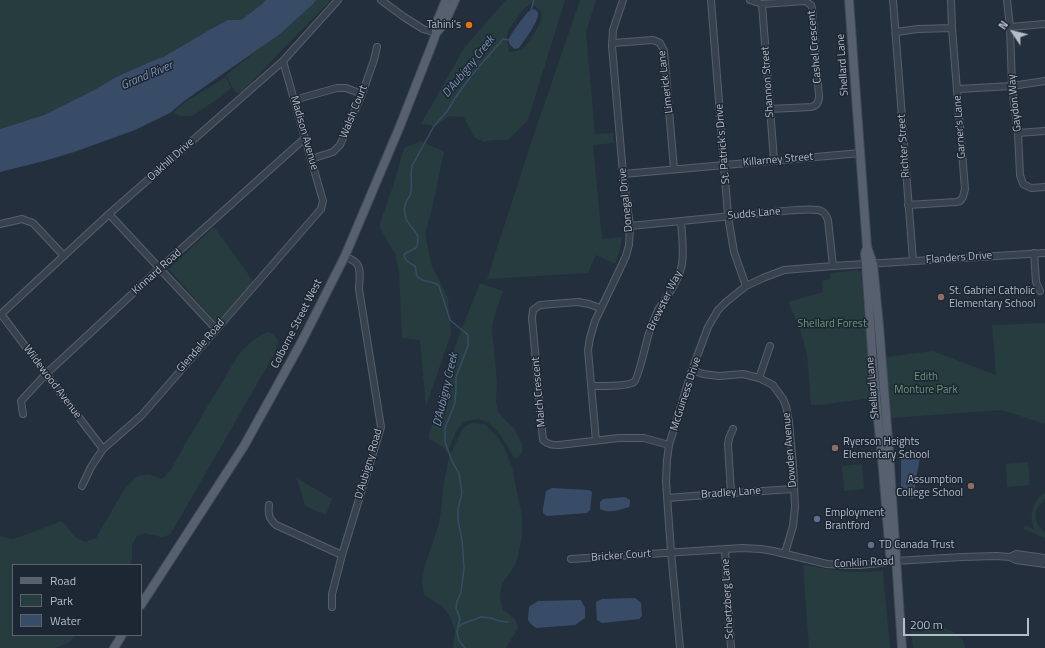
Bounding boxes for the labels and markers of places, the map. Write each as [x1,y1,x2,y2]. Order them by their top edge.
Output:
place label: Tahini's [427,18,461,32]
marker: Tahini's [464,20,474,30]
place label: St. Gabriel Catholic Elementary School [949,284,1036,310]
marker: St. Gabriel Catholic Elementary School [936,292,946,302]
place label: Ryerson Heights Elementary School [843,435,930,461]
marker: Ryerson Heights Elementary School [830,443,840,453]
place label: Assumption College School [896,473,963,499]
marker: Assumption College School [966,481,976,491]
place label: Employment Brantford [825,506,884,532]
marker: Employment Brantford [812,514,822,524]
place label: TD Canada Trust [879,538,954,552]
marker: TD Canada Trust [866,540,876,550]

